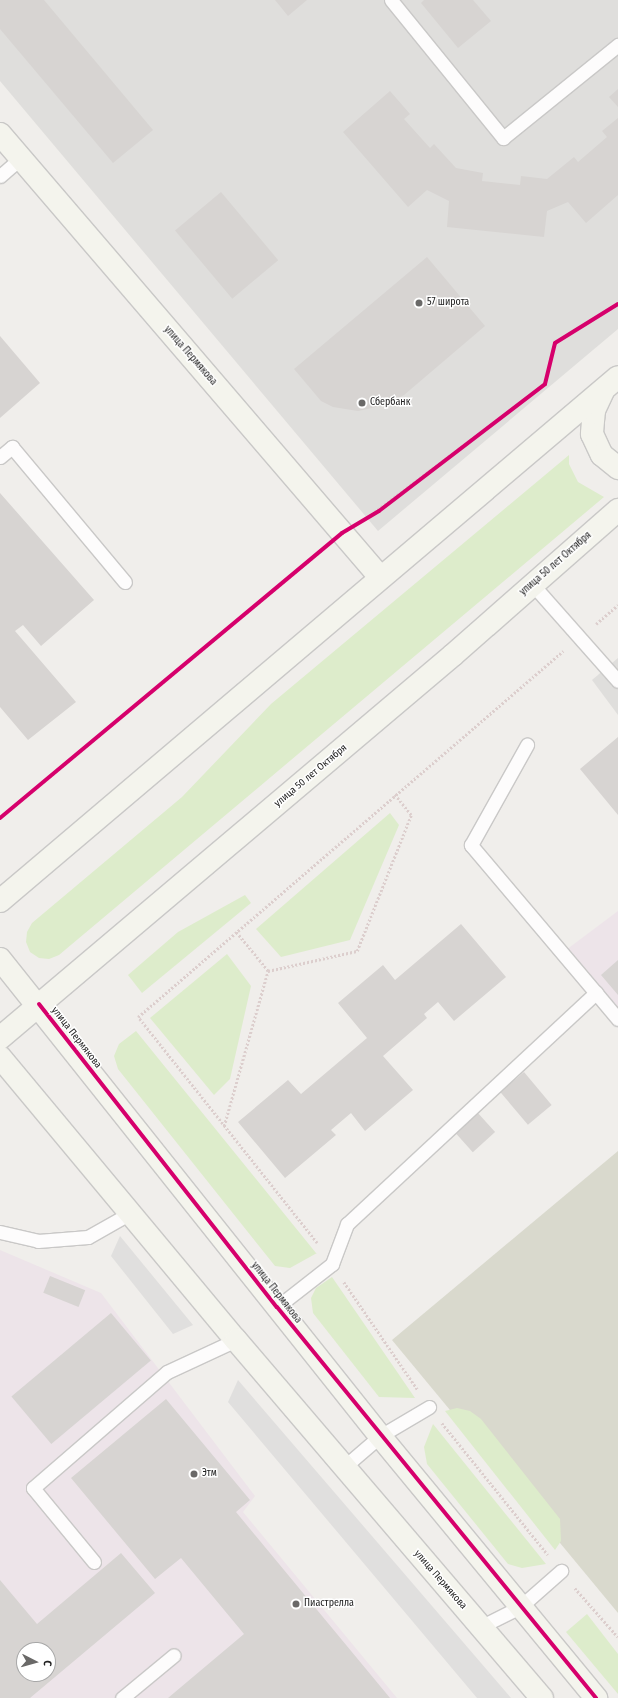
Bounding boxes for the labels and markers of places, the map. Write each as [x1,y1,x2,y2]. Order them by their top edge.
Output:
place label: 57 широта [427,297,469,309]
marker: 57 широта [414,298,424,308]
place label: Сбербанк [370,397,410,409]
marker: Сбербанк [357,398,367,408]
place label: Этм [202,1468,217,1480]
marker: Этм [189,1469,199,1479]
place label: Пиастрелла [304,1598,354,1610]
marker: Пиастрелла [291,1599,301,1609]

